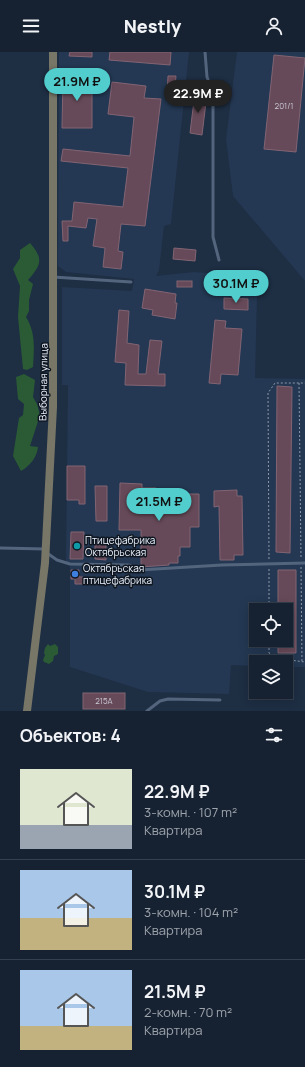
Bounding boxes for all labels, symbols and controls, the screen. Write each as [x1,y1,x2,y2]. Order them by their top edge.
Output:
text: Nestly [124,14,181,38]
icon: menu [20,15,42,37]
icon: person [263,15,285,37]
pin: 21.9M ₽ [40,68,114,102]
text: 21.9M ₽ [53,72,101,90]
pin: 22.9M ₽ [161,80,235,114]
text: 22.9M ₽ [173,84,223,102]
house number: 201/1 [275,100,293,111]
pin: 30.1M ₽ [199,270,273,304]
text: 30.1M ₽ [213,274,259,292]
street label: Выборная улица [35,343,51,421]
pin: 21.5M ₽ [122,488,196,522]
text: 21.5M ₽ [135,492,183,510]
place label: Птицефабрика Октябрьская [85,533,155,559]
marker: Птицефабрика Октябрьская [72,541,82,551]
place label: Октябрьская птицефабрика [83,561,152,587]
marker: Октябрьская птицефабрика [70,569,80,579]
map controls [249,603,293,699]
button: locate [249,603,293,647]
button: layers [249,655,293,699]
house number: 215А [95,695,113,706]
text: Объектов: 4 [20,724,121,747]
icon: filters [263,724,285,746]
text: 22.9M ₽ [144,780,210,803]
icon: home [52,785,100,833]
text: 3-комн. · 107 m² [144,803,237,821]
text: Квартира [144,821,203,839]
text: 30.1M ₽ [144,880,205,903]
icon: home [52,886,100,934]
text: 3-комн. · 104 m² [144,903,238,921]
text: Квартира [144,921,203,939]
text: 21.5M ₽ [144,980,206,1003]
icon: home [52,986,100,1034]
text: 2-комн. · 70 m² [144,1003,232,1021]
text: Квартира [144,1021,203,1039]

